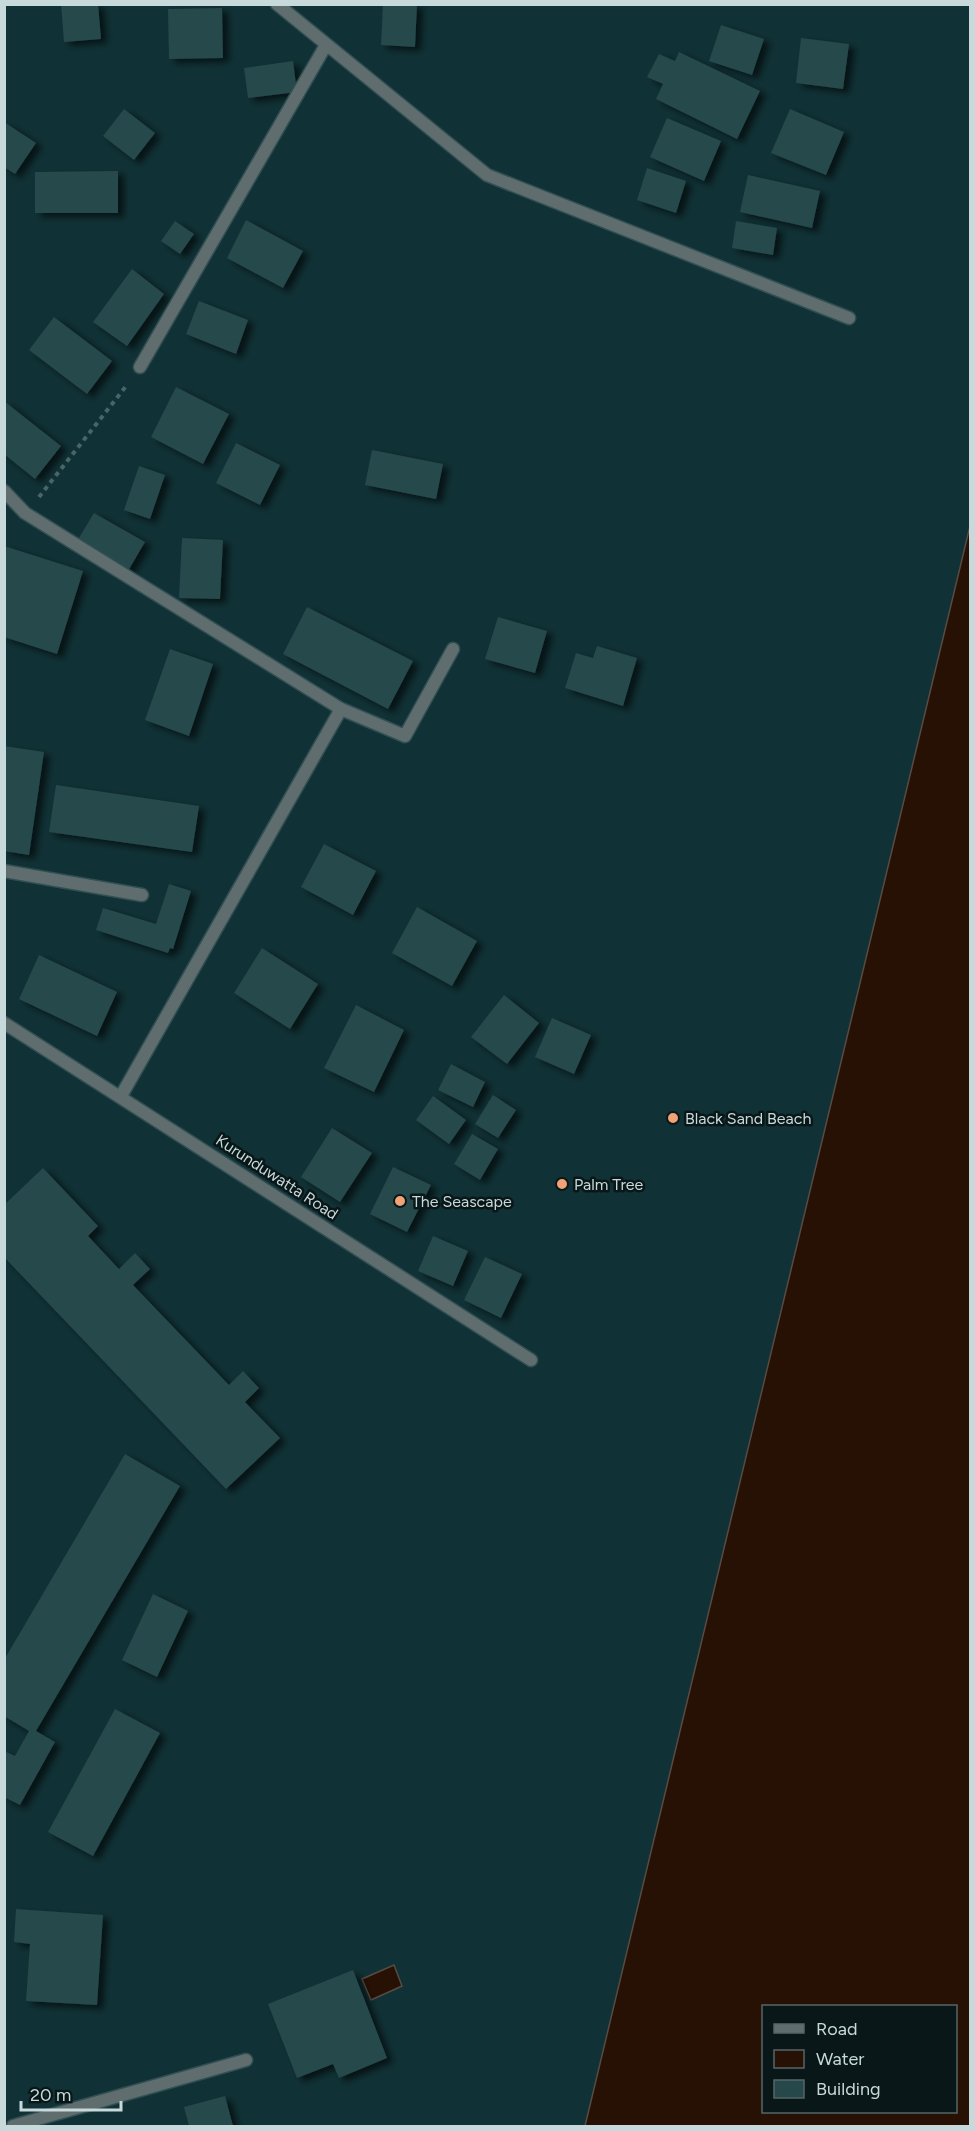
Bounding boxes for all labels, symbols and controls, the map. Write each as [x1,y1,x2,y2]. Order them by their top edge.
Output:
place label: Black Sand Beach [685,1109,811,1128]
marker: Black Sand Beach [666,1111,680,1125]
street label: Kurunduwatta Road [212,1130,342,1224]
place label: Palm Tree [574,1175,644,1194]
marker: Palm Tree [555,1177,569,1191]
place label: The Seascape [412,1192,512,1211]
marker: The Seascape [393,1194,407,1208]
legend [762,2005,957,2113]
text: Road [816,2018,857,2040]
text: Water [816,2048,864,2070]
scale bar [21,2074,122,2112]
text: Building [816,2078,881,2100]
text: 20 m [30,2084,71,2106]

